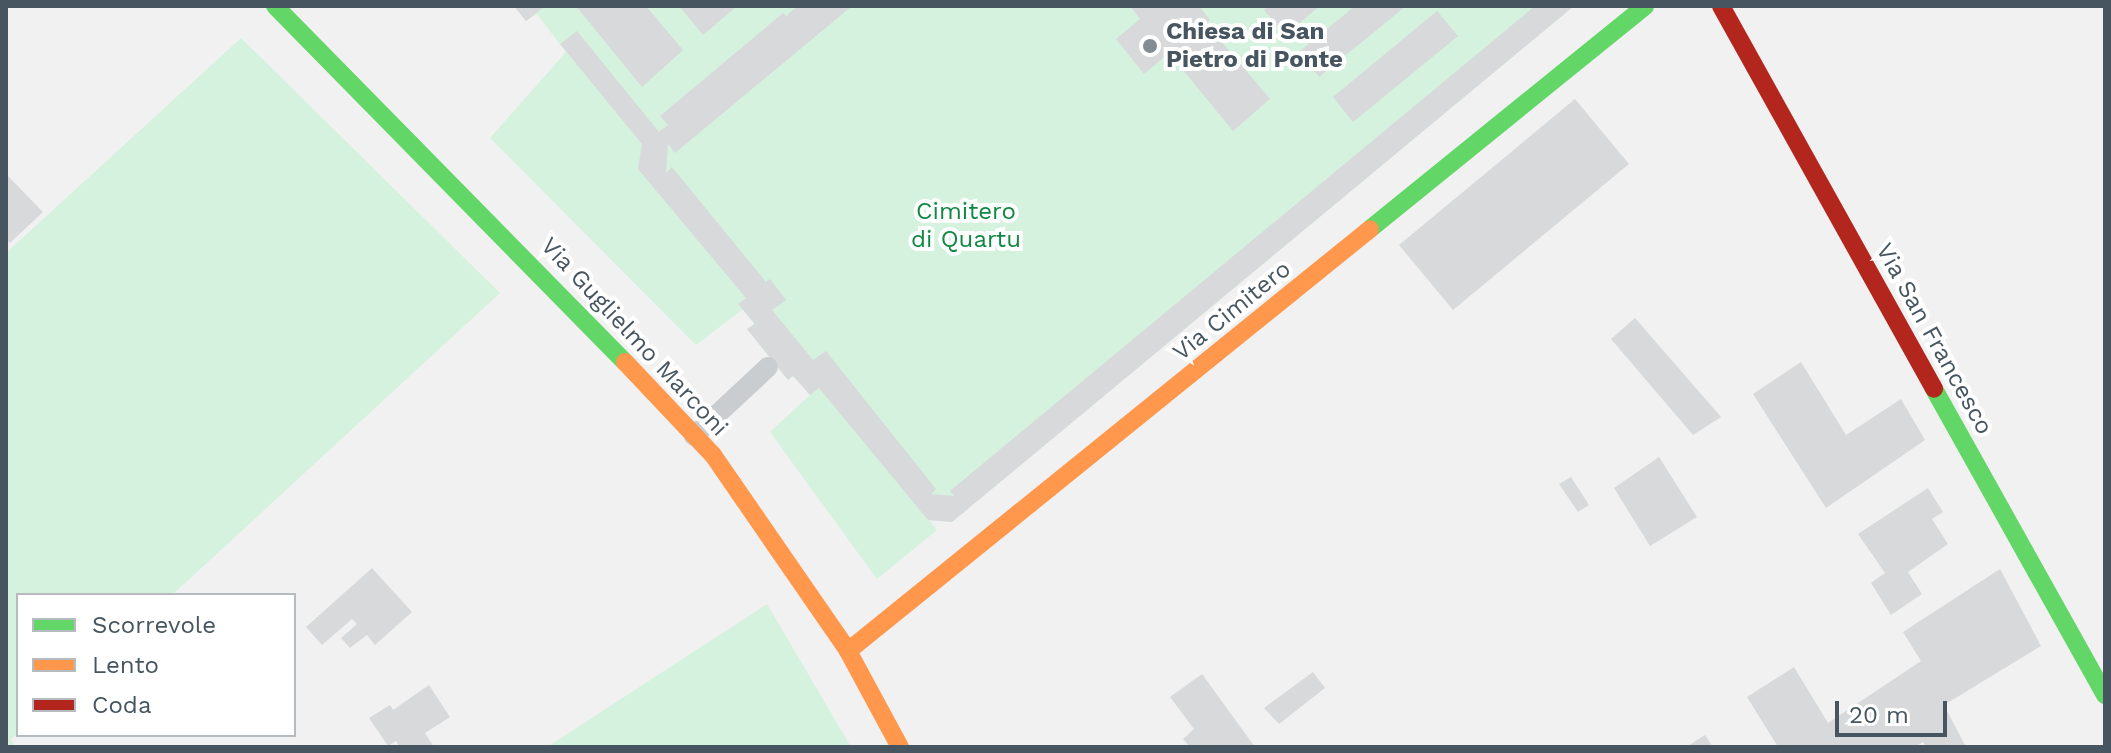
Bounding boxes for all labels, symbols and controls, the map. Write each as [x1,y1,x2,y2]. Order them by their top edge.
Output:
place label: Chiesa di San Pietro di Ponte [1166,18,1343,74]
marker: Chiesa di San Pietro di Ponte [1141,37,1159,55]
park label: Cimitero di Quartu [911,198,1021,254]
street label: Via Guglielmo Marconi [534,232,734,442]
street label: Via San Francesco [1869,238,1999,440]
street label: Via Cimitero [1167,255,1297,367]
legend [16,593,296,737]
text: Scorrevole [92,611,216,639]
text: Lento [92,651,159,679]
scale bar [1839,685,1951,735]
text: Coda [92,691,152,719]
text: 20 m [1849,701,1909,729]

